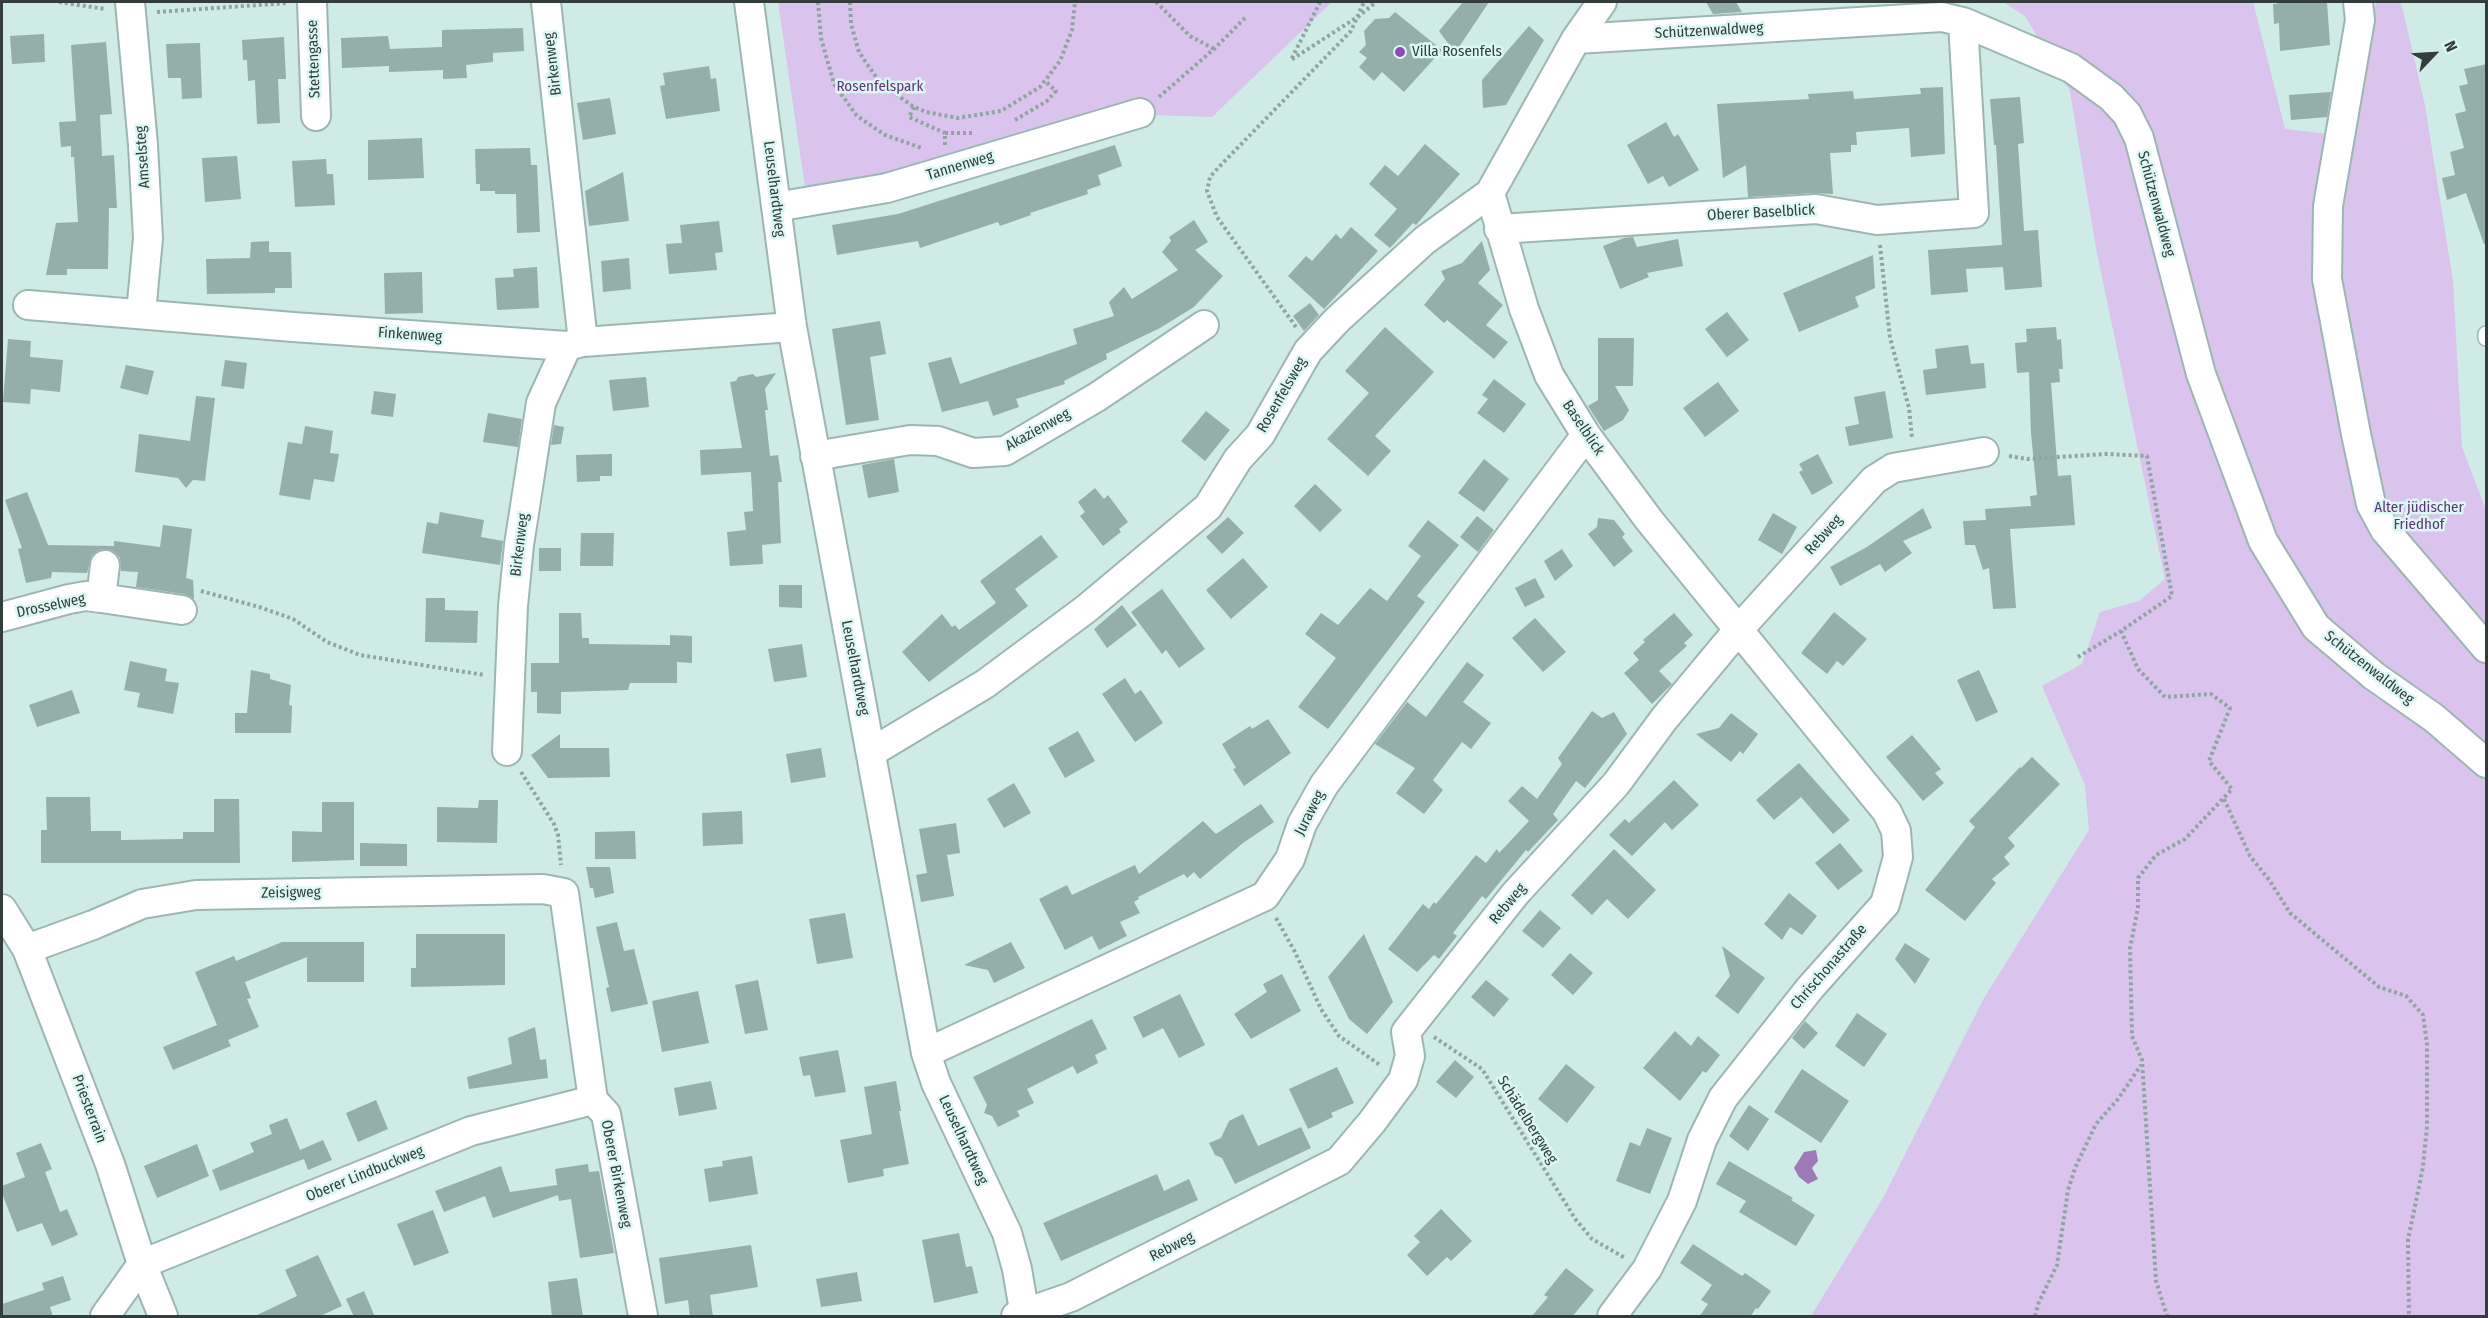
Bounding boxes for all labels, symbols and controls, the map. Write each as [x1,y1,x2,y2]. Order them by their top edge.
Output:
street label: Stettengasse [304,19,324,99]
street label: Schützenwaldweg [1654,19,1764,43]
north arrow [2404,24,2464,84]
street label: Birkenweg [540,31,566,97]
text: N [2440,38,2461,55]
place label: Villa Rosenfels [1412,43,1502,61]
marker: Villa Rosenfels [1393,45,1407,59]
park label: Rosenfelspark [836,78,924,96]
street label: Amselsteg [132,125,154,189]
street label: Leuselhardtweg [759,140,789,238]
street label: Tannenweg [924,147,996,185]
street label: Schützenwaldweg [2133,149,2179,259]
street label: Oberer Baselblick [1707,201,1815,225]
street label: Finkenweg [377,324,443,346]
street label: Rosenfelsweg [1253,354,1311,436]
street label: Baselblick [1558,397,1608,459]
street label: Akazienweg [1002,405,1074,455]
park label: Alter jüdischer Friedhof [2374,499,2464,534]
street label: Rebweg [1801,511,1847,559]
street label: Birkenweg [507,512,533,578]
street label: Drosselweg [15,590,87,622]
street label: Leuselhardtweg [837,619,873,717]
street label: Schützenwaldweg [2321,627,2417,709]
street label: Juraweg [1291,787,1329,839]
street label: Rebweg [1486,880,1530,928]
street label: Zeisigweg [261,883,321,903]
street label: Chrischonastraße [1787,921,1871,1013]
street label: Priesterrain [68,1072,110,1146]
street label: Schädelbergweg [1493,1073,1561,1167]
street label: Leuselhardtweg [934,1092,992,1188]
street label: Oberer Birkenweg [597,1119,635,1229]
street label: Oberer Lindbuckweg [303,1142,427,1206]
street label: Rebweg [1147,1228,1197,1266]

